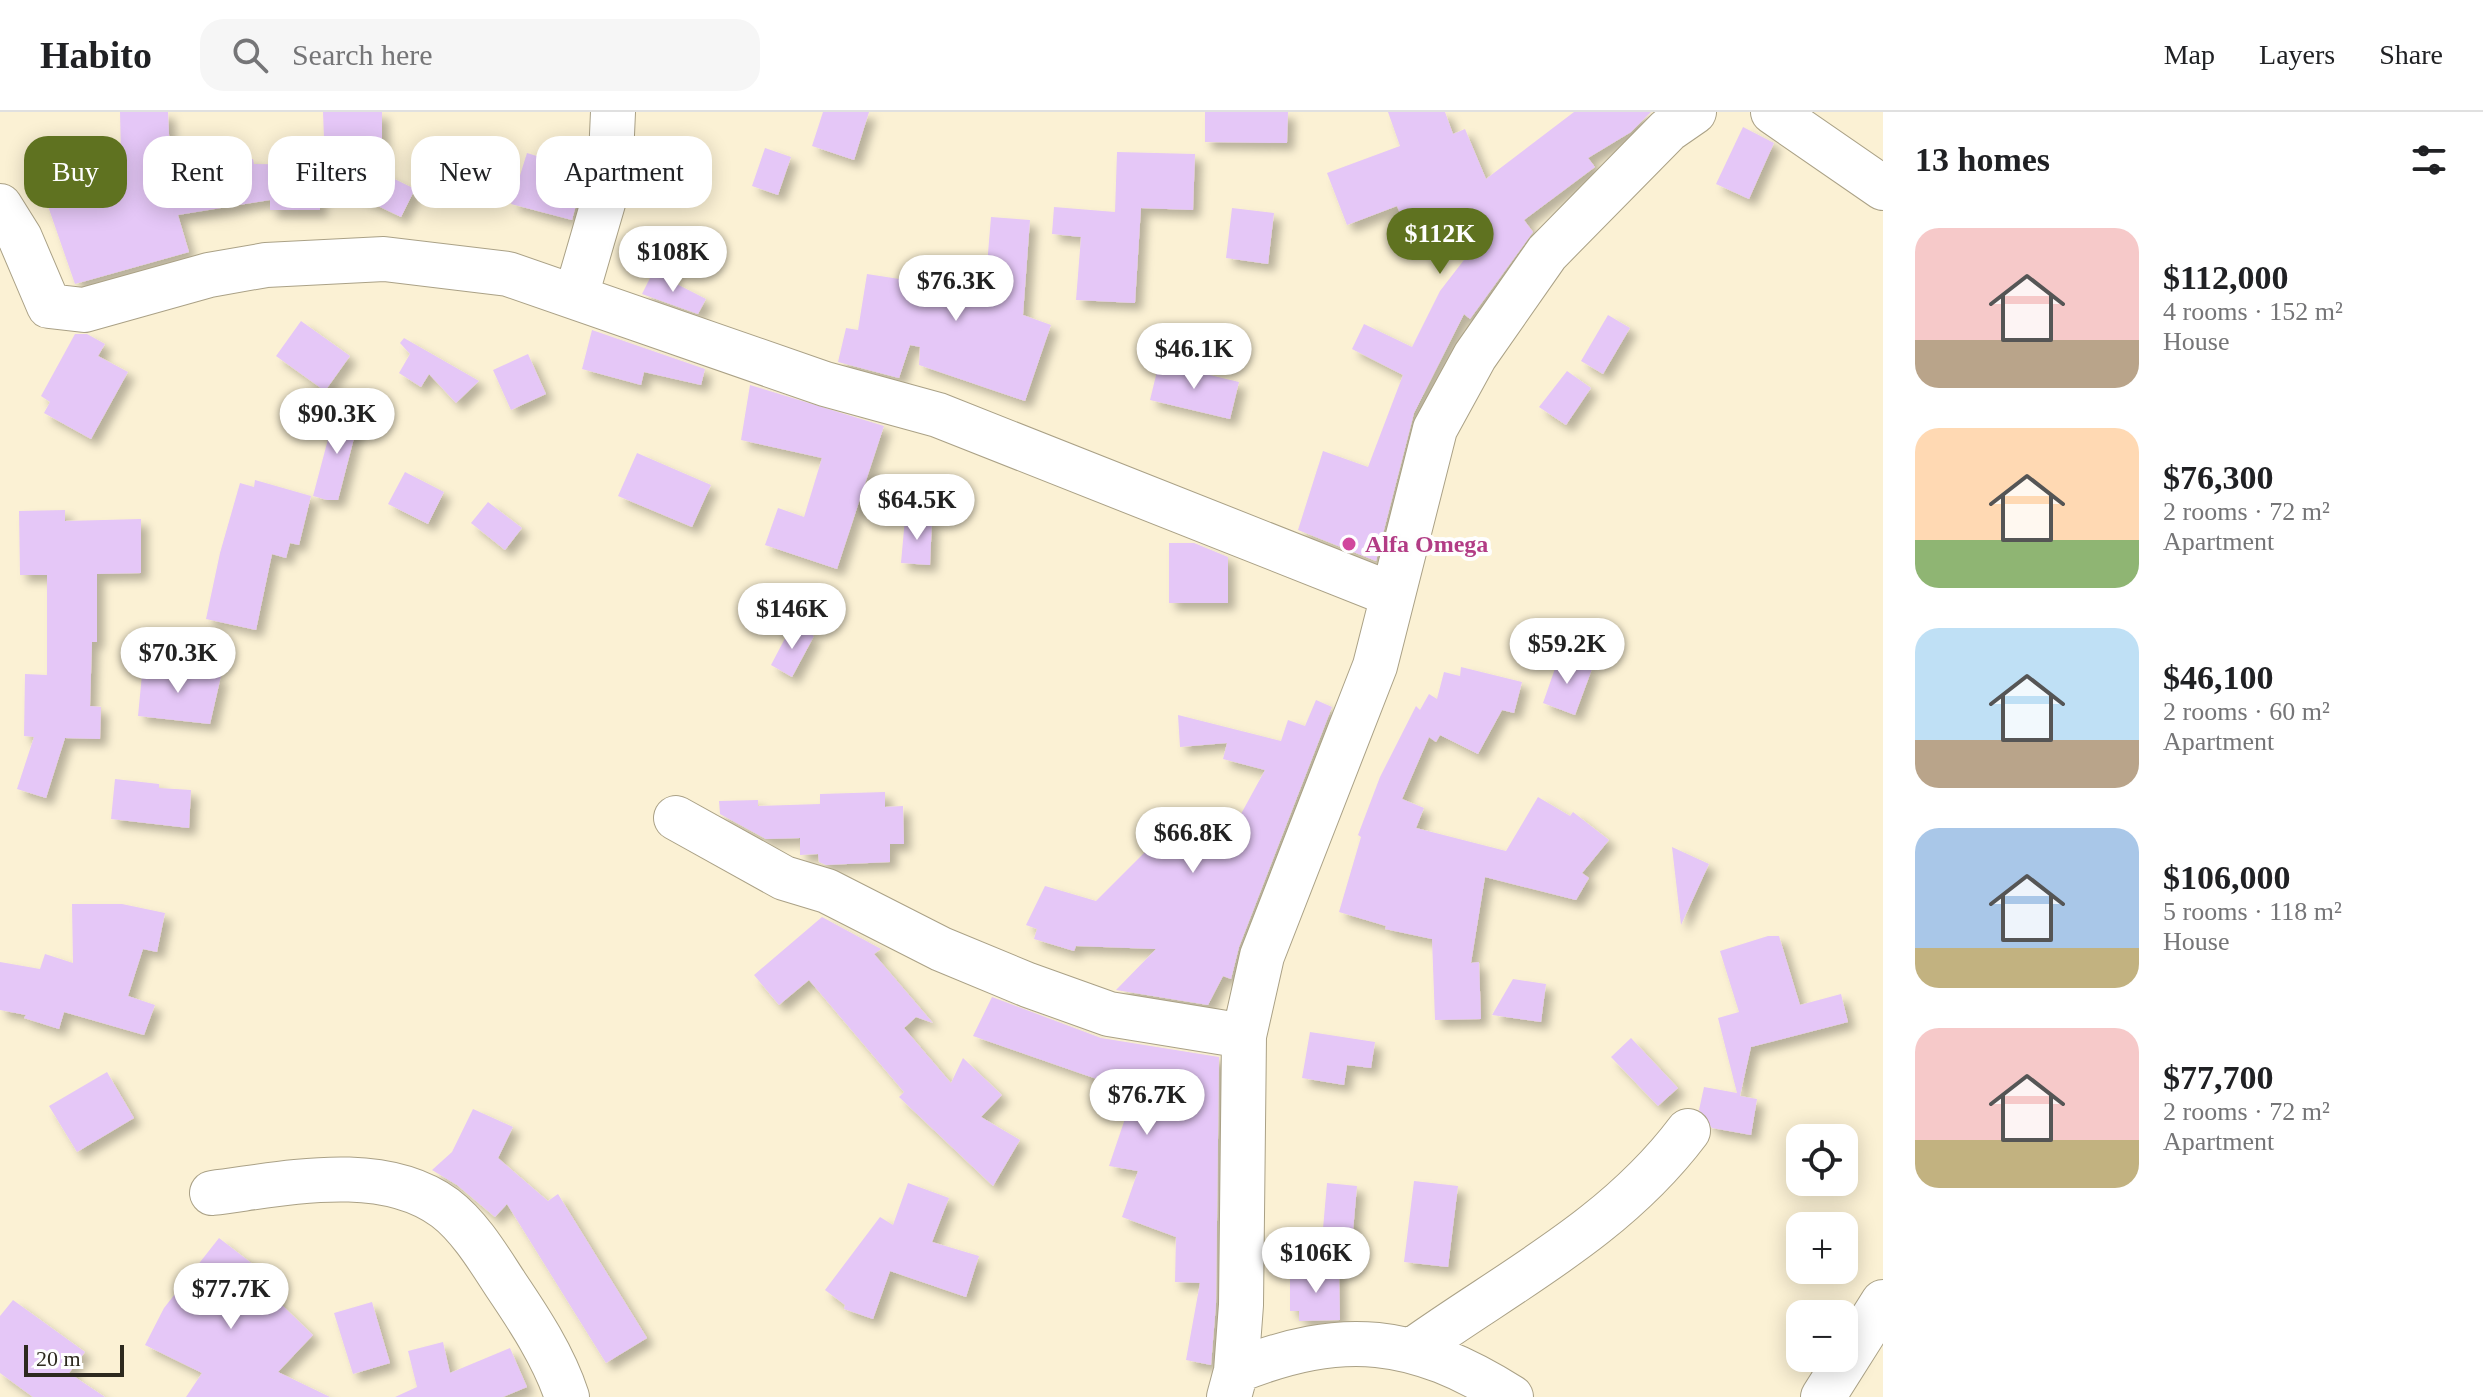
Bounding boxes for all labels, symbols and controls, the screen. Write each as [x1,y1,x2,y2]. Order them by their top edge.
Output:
search box [200,19,760,91]
icon: search [228,33,272,77]
text: Habito [40,34,152,76]
text: Search here [292,38,433,71]
text: Map [2164,39,2215,70]
text: Layers [2259,39,2335,70]
text: Share [2379,39,2443,70]
chip: Buy [24,136,127,208]
chip: Rent [143,136,252,208]
chip: Filters [268,136,395,208]
chip: New [411,136,520,208]
chip: Apartment [536,136,712,208]
icon: filters [2407,138,2451,182]
text: 13 homes [1915,141,2050,178]
pin: $112K [1384,208,1496,276]
text: $112K [1405,219,1475,248]
pin: $108K [617,226,729,294]
text: $108K [637,237,709,266]
pin: $76.3K [891,255,1021,323]
text: $112,000 [2163,259,2289,296]
icon: home [1979,260,2075,356]
text: $76.3K [917,266,995,295]
text: 4 rooms · 152 m² [2163,297,2343,326]
pin: $46.1K [1129,323,1259,391]
text: House [2163,327,2229,356]
text: $46.1K [1155,334,1233,363]
pin: $90.3K [272,388,402,456]
text: $90.3K [298,399,376,428]
text: $76,300 [2163,459,2274,496]
icon: home [1979,460,2075,556]
pin: $64.5K [852,474,982,542]
text: $64.5K [878,485,956,514]
text: 2 rooms · 72 m² [2163,497,2330,526]
text: Apartment [2163,527,2274,556]
place label: Alfa Omega [1365,531,1488,557]
marker: Alfa Omega [1340,535,1358,553]
pin: $146K [736,583,848,651]
text: $146K [756,594,828,623]
pin: $59.2K [1502,618,1632,686]
pin: $70.3K [113,627,243,695]
text: $59.2K [1528,629,1606,658]
text: $70.3K [139,638,217,667]
text: $46,100 [2163,659,2274,696]
icon: home [1979,660,2075,756]
text: 2 rooms · 60 m² [2163,697,2330,726]
text: Apartment [2163,727,2274,756]
pin: $66.8K [1128,807,1258,875]
text: $66.8K [1154,818,1232,847]
text: $106,000 [2163,859,2291,896]
icon: home [1979,860,2075,956]
text: 5 rooms · 118 m² [2163,897,2342,926]
text: House [2163,927,2229,956]
text: $77,700 [2163,1059,2274,1096]
icon: home [1979,1060,2075,1156]
pin: $76.7K [1082,1069,1212,1137]
text: $76.7K [1108,1080,1186,1109]
text: 2 rooms · 72 m² [2163,1097,2330,1126]
map controls [1786,1124,1858,1372]
button: locate [1786,1124,1858,1196]
text: Apartment [2163,1127,2274,1156]
button: + [1786,1212,1858,1284]
pin: $106K [1260,1227,1372,1295]
text: $106K [1280,1238,1352,1267]
pin: $77.7K [166,1263,296,1331]
text: $77.7K [192,1274,270,1303]
button: − [1786,1300,1858,1372]
scale bar [24,1341,124,1377]
text: 20 m [36,1346,81,1371]

